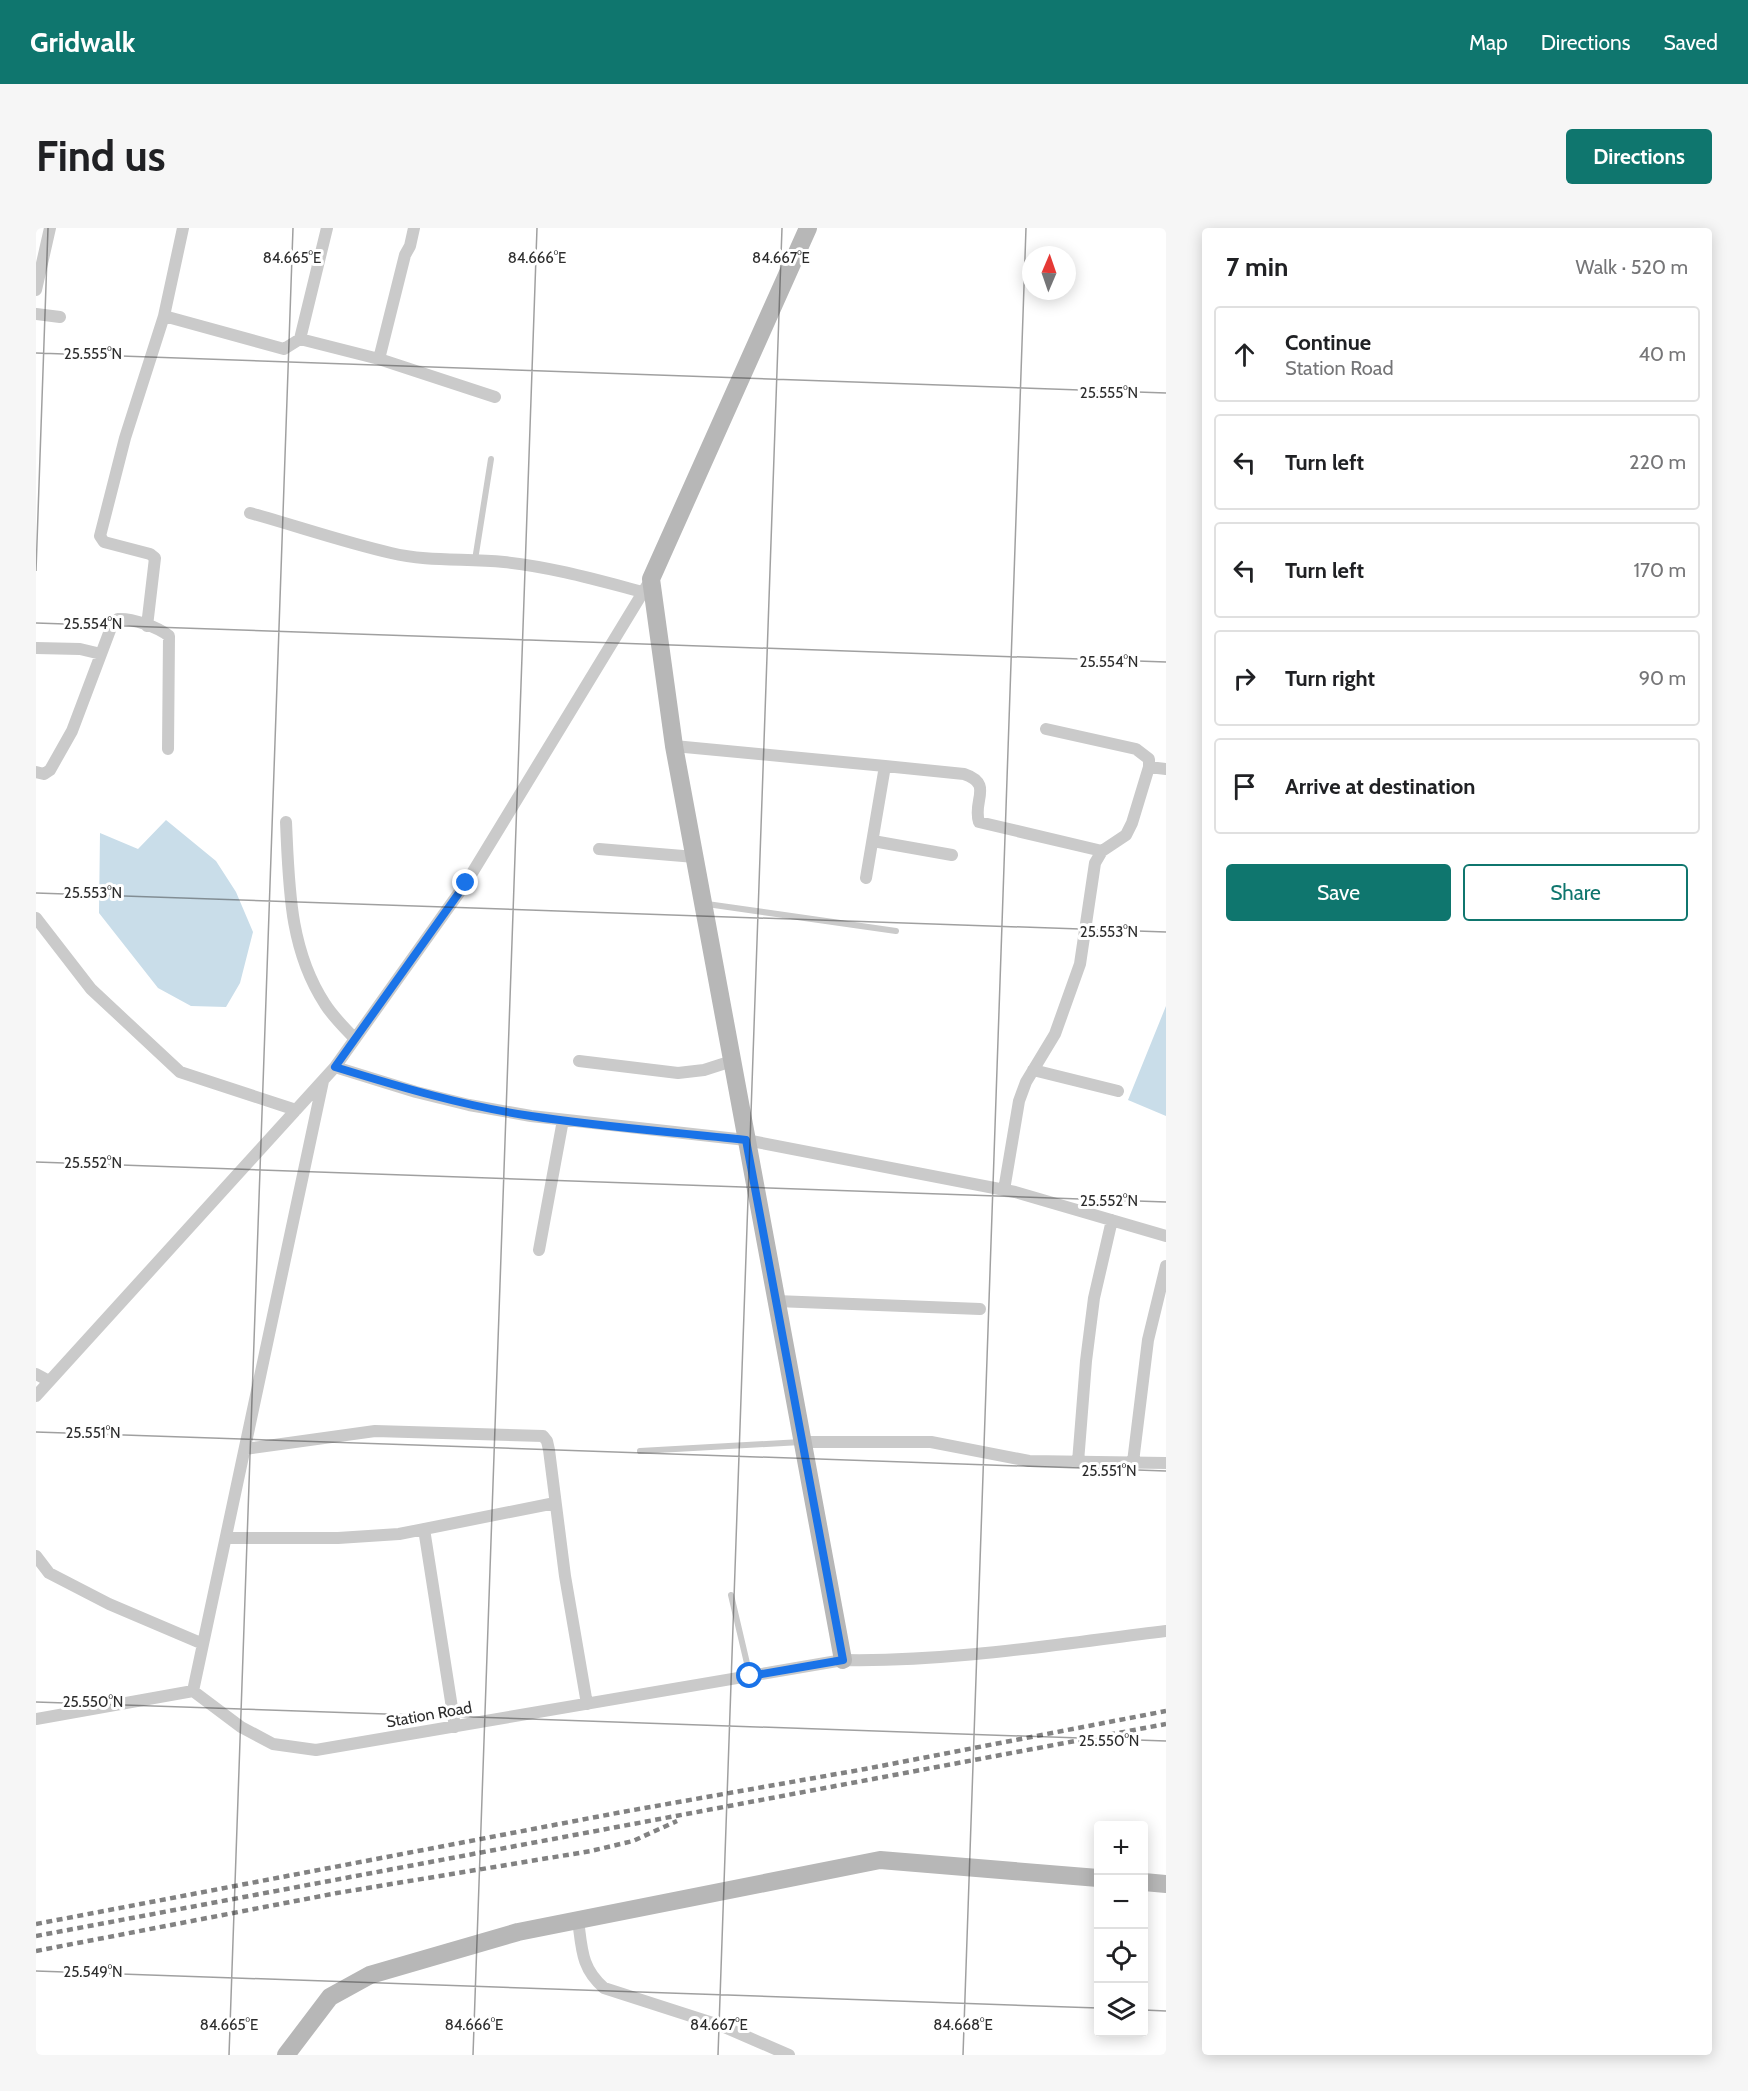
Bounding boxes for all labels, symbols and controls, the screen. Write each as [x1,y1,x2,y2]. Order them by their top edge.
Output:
text: Gridwalk [30,25,135,59]
text: Map [1469,30,1508,55]
text: Directions [1541,30,1630,55]
text: Saved [1663,30,1718,55]
button: Directions [1566,129,1712,184]
text: Find us [36,130,165,182]
north arrow [1022,246,1076,300]
text: 84.665°E [263,249,321,267]
text: 84.666°E [508,249,566,267]
text: 84.667°E [752,249,810,267]
text: 7 min [1226,251,1288,283]
text: Walk · 520 m [1576,255,1688,279]
text: Continue [1285,329,1371,356]
icon: ahead [1228,338,1261,371]
text: 40 m [1638,342,1686,366]
text: 25.555°N [64,345,122,363]
text: Station Road [1285,356,1394,380]
text: 25.555°N [1080,384,1138,402]
icon: left [1228,446,1261,479]
text: Turn left [1285,449,1364,476]
text: 220 m [1629,450,1686,474]
icon: left [1228,554,1261,587]
text: Turn left [1285,557,1364,584]
text: 170 m [1634,558,1686,582]
text: 25.554°N [64,615,122,633]
text: 25.554°N [1080,653,1138,671]
icon: right [1228,662,1261,695]
text: Turn right [1285,665,1375,692]
text: 90 m [1639,666,1686,690]
icon: arrive [1228,770,1261,803]
text: Arrive at destination [1285,773,1475,800]
button: Save [1226,864,1451,921]
button: Share [1463,864,1688,921]
route end [452,869,478,895]
text: 25.553°N [64,884,122,902]
text: 25.553°N [1080,923,1138,941]
text: 25.552°N [64,1154,122,1172]
text: 25.552°N [1080,1192,1138,1210]
text: 25.551°N [65,1424,121,1442]
text: 25.551°N [1081,1462,1137,1480]
route start [736,1662,762,1688]
text: 25.550°N [63,1693,123,1711]
street label: Station Road [385,1698,474,1731]
text: 25.550°N [1079,1732,1139,1750]
map controls [1094,1821,1148,2037]
button: + [1094,1821,1148,1875]
button: − [1094,1875,1148,1929]
button: locate [1094,1929,1148,1983]
text: 25.549°N [63,1963,123,1981]
button: layers [1094,1983,1148,2037]
text: 84.665°E [200,2016,258,2034]
text: 84.666°E [445,2016,503,2034]
text: 84.667°E [690,2016,748,2034]
text: 84.668°E [933,2016,993,2034]

